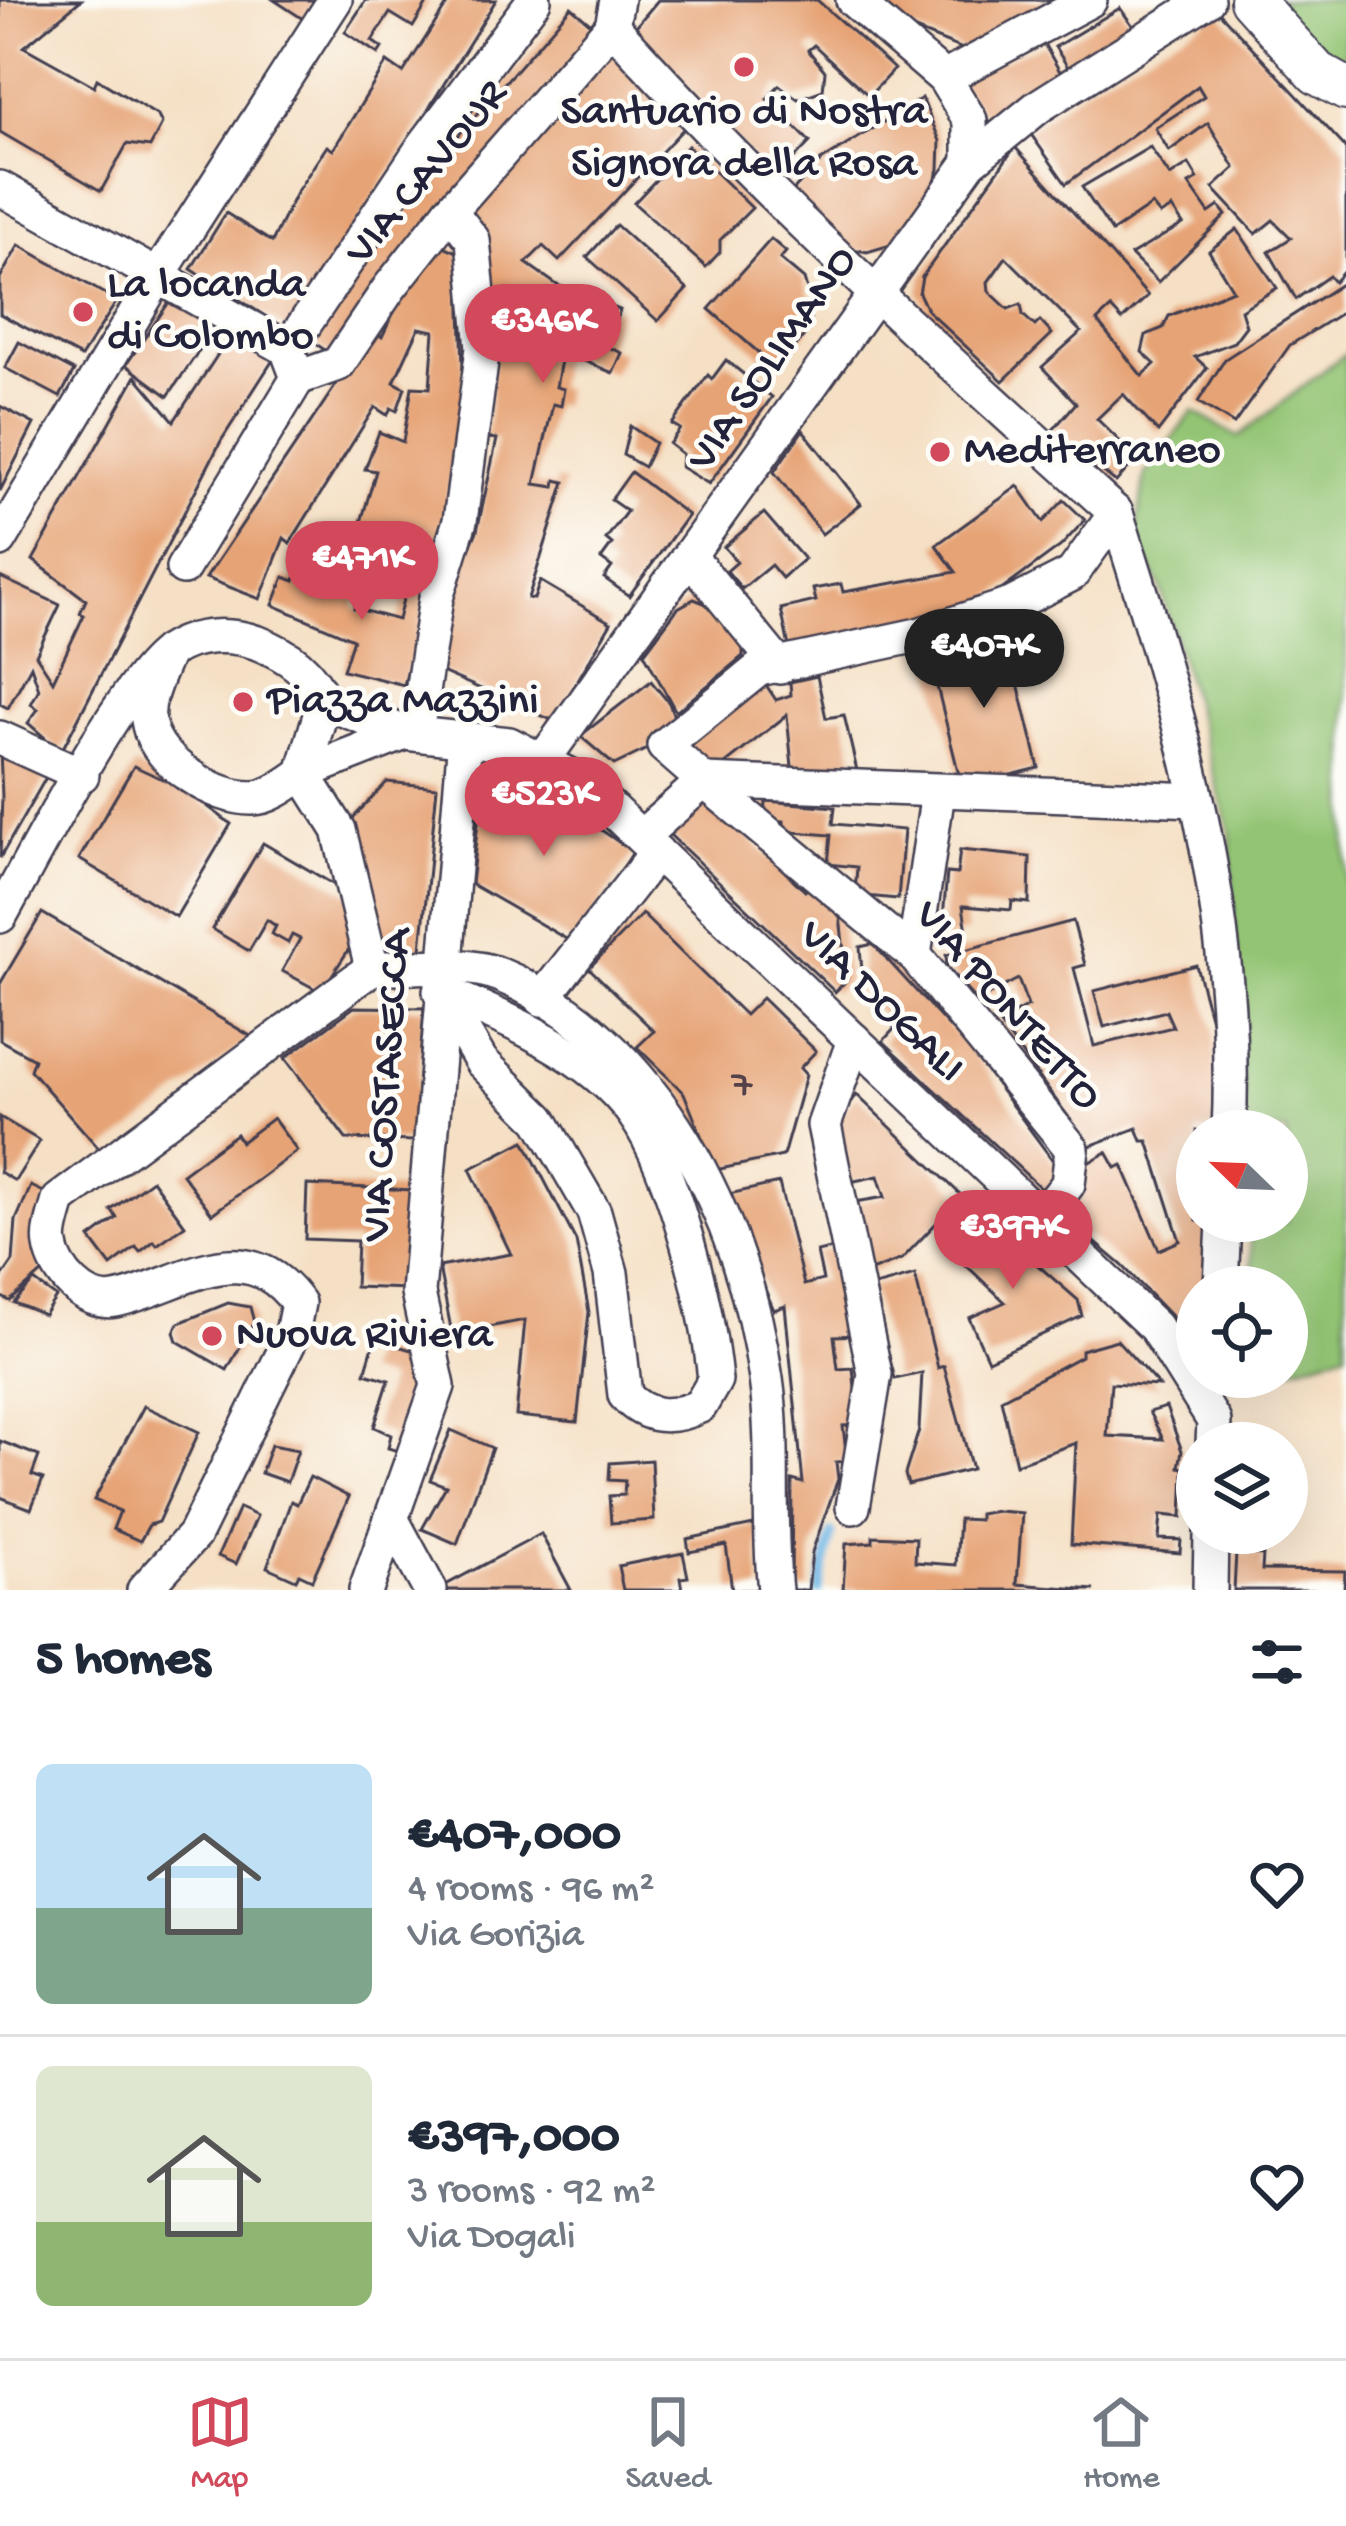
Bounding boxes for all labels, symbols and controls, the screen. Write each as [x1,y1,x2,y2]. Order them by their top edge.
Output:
marker: Santuario di Nostra Signora della Rosa [731,54,757,80]
street label: VIA CAVOUR [335,69,522,278]
place label: Santuario di Nostra Signora della Rosa [561,87,929,192]
street label: VIA SOLIMANO [676,237,871,484]
place label: La locanda di Colombo [107,260,314,365]
pin: €346K [459,284,627,386]
marker: La locanda di Colombo [70,299,96,325]
text: €346K [491,300,595,346]
place label: Mediterraneo [964,426,1221,479]
marker: Mediterraneo [927,439,953,465]
pin: €471K [278,521,446,623]
text: €471K [312,537,412,583]
pin: €407K [900,609,1068,711]
text: €407K [931,625,1037,671]
place label: Piazza Mazzini [265,676,539,729]
marker: Piazza Mazzini [230,689,256,715]
pin: €523K [460,757,628,859]
text: €523K [492,773,596,819]
street label: VIA PONTETTO [900,890,1112,1123]
street label: VIA DOGALI [785,910,975,1096]
street label: VIA COSTASECCA [352,924,427,1244]
house number: 7 [731,1064,754,1110]
north arrow [1176,1110,1308,1242]
map controls [1176,1110,1308,1554]
pin: €397K [929,1190,1097,1292]
text: €397K [961,1206,1065,1252]
button: locate [1176,1266,1308,1398]
place label: Nuova Riviera [236,1310,494,1363]
marker: Nuova Riviera [199,1323,225,1349]
button: layers [1176,1422,1308,1554]
icon: filters [1244,1629,1310,1695]
text: 5 homes [36,1632,210,1692]
text: €407,000 [408,1808,621,1868]
icon: home [132,1812,276,1956]
icon: heart [1244,1851,1310,1917]
text: 4 rooms · 96 m² [408,1868,654,1914]
text: Via Gorizia [408,1914,583,1960]
text: €397,000 [408,2110,620,2170]
icon: home [132,2114,276,2258]
icon: heart [1244,2153,1310,2219]
text: 3 rooms · 92 m² [408,2170,656,2216]
text: Via Dogali [408,2216,576,2262]
tab: Map [187,2389,253,2499]
tab: Saved [626,2389,710,2499]
tab: Home [1083,2389,1159,2499]

